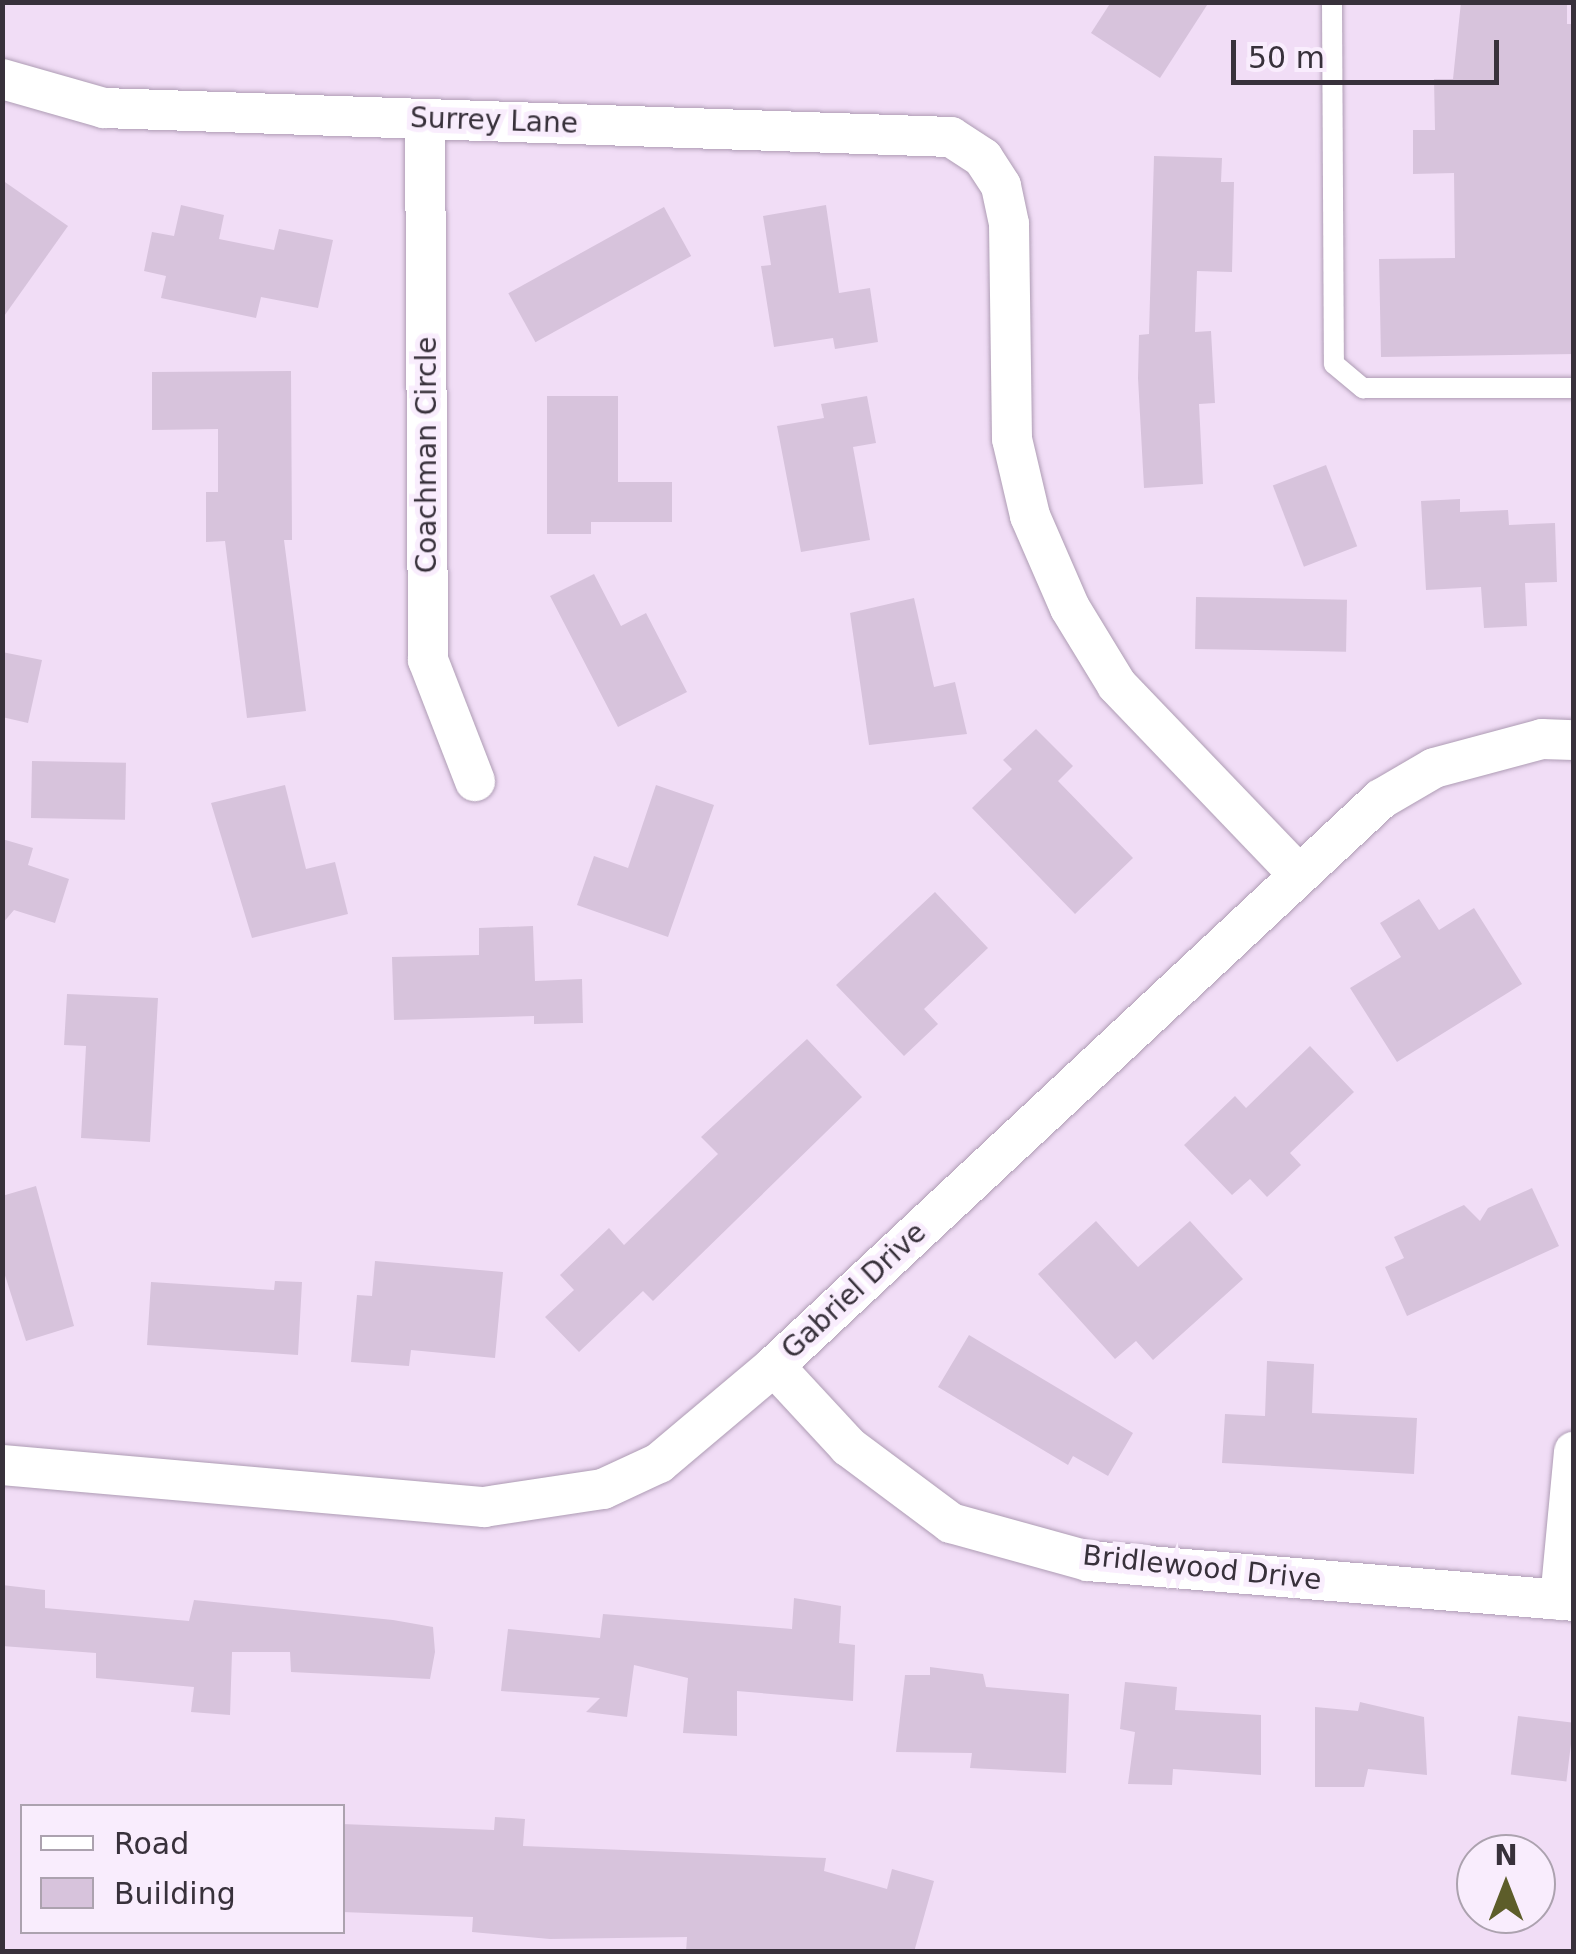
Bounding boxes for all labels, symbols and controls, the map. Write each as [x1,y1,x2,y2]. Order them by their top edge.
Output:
scale bar [1236,20,1504,82]
text: 50 m [1248,40,1325,75]
street label: Surrey Lane [410,101,578,141]
street label: Coachman Circle [410,337,444,573]
street label: Gabriel Drive [775,1216,933,1366]
street label: Bridlewood Drive [1081,1539,1323,1597]
legend [20,1804,345,1934]
text: Road [114,1826,189,1861]
north arrow [1456,1834,1556,1934]
text: N [1494,1839,1518,1872]
text: Building [114,1876,236,1911]

